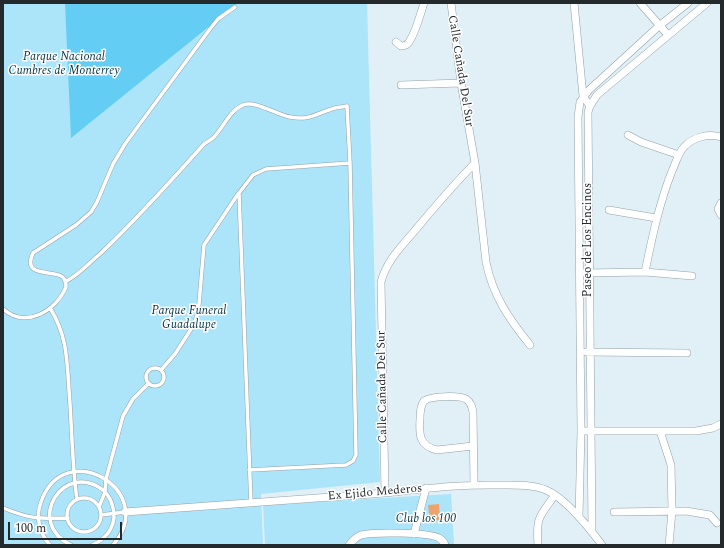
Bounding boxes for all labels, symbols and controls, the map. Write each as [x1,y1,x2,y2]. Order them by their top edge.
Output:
street label: Calle Cañada Del Sur [444,14,476,128]
park label: Parque Nacional Cumbres de Monterrey [8,51,120,79]
street label: Paseo de Los Encinos [582,183,596,297]
park label: Parque Funeral Guadalupe [152,305,226,333]
street label: Calle Cañada Del Sur [375,330,391,444]
street label: Ex Ejido Mederos [327,482,423,504]
park label: Club los 100 [396,513,456,527]
scale bar [10,514,124,540]
text: 100 m [15,519,46,538]

